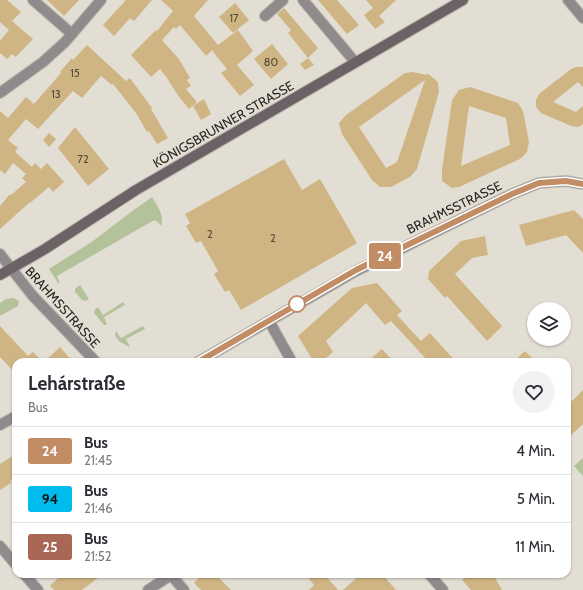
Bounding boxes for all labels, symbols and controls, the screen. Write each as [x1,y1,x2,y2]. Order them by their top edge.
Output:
house number: 17 [229,11,239,25]
house number: 80 [264,55,278,69]
house number: 15 [70,66,80,80]
street label: KÖNIGSBRUNNER STRASSE [150,77,296,171]
house number: 13 [51,87,61,101]
house number: 72 [77,152,89,166]
street label: BRAHMSSTRASSE [404,177,504,237]
house number: 2 [207,227,213,241]
house number: 2 [270,231,276,245]
line badge: 24 [367,243,403,269]
text: 24 [377,247,393,265]
street label: BRAHMSSTRASSE [22,263,104,351]
unlabelled marker [288,295,306,313]
map controls [527,302,571,346]
button: layers [527,302,571,346]
button: heart [513,371,555,413]
text: Lehárstraße [28,372,125,395]
text: Bus [28,399,48,415]
text: Bus [84,434,108,452]
text: 24 [42,442,58,460]
text: 4 Min. [516,442,555,460]
text: 21:45 [84,452,112,468]
text: Bus [84,482,108,500]
text: 94 [42,490,58,508]
text: 5 Min. [517,490,555,508]
text: 21:46 [84,500,113,516]
text: Bus [84,530,108,548]
text: 25 [43,538,57,556]
text: 11 Min. [515,538,555,556]
text: 21:52 [84,548,112,564]

